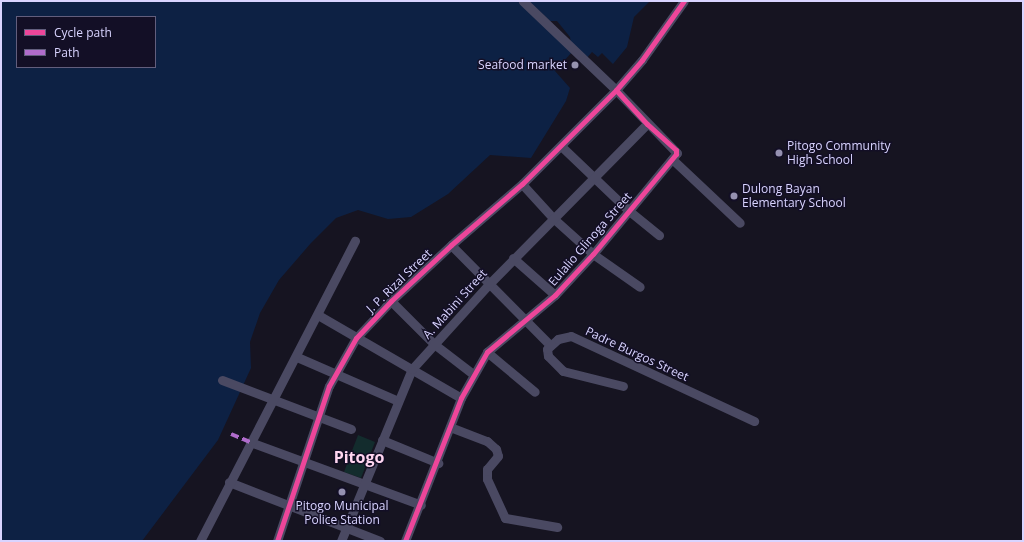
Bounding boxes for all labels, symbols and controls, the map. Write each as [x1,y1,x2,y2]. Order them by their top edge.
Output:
legend [16,16,156,68]
text: Cycle path [54,24,112,41]
text: Path [54,44,80,61]
place label: Seafood market [478,58,567,72]
marker: Seafood market [570,60,580,70]
place label: Pitogo Community High School [787,139,891,167]
marker: Pitogo Community High School [774,148,784,158]
place label: Dulong Bayan Elementary School [742,182,846,210]
street label: Eulalio Glinoga Street [545,189,635,289]
marker: Dulong Bayan Elementary School [729,191,739,201]
street label: J. P. Rizal Street [363,246,435,316]
street label: A. Mabini Street [420,266,490,342]
street label: Padre Burgos Street [583,324,691,384]
district label: Pitogo [334,447,384,467]
marker: Pitogo Municipal Police Station [337,487,347,497]
place label: Pitogo Municipal Police Station [296,499,388,527]

